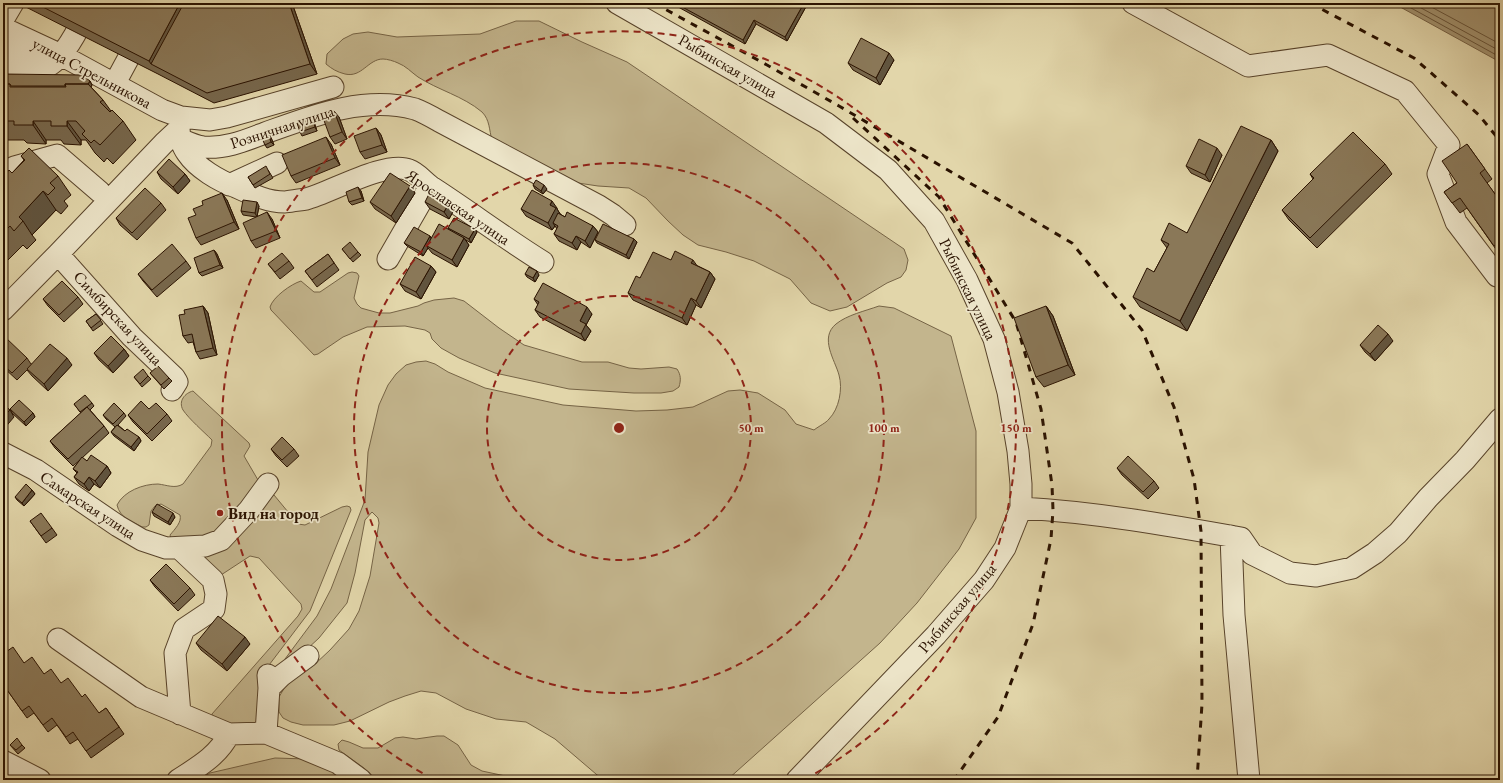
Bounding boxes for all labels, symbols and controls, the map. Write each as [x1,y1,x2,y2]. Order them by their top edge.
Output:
street label: Рыбинская улица [675,29,782,103]
street label: улица Стрельникова [29,33,156,114]
street label: Розничная улица [227,100,337,154]
street label: Ярославская улица [401,164,515,250]
street label: Рыбинская улица [934,235,1002,344]
street label: Симбирская улица [69,266,168,370]
text: 50 m [738,420,764,436]
text: 100 m [868,420,900,436]
text: 150 m [1000,420,1032,436]
centre of rings [612,421,626,435]
street label: Самарская улица [36,466,140,544]
place label: Вид на город [228,503,319,524]
marker: Вид на город [215,508,225,518]
street label: Рыбинская улица [913,558,1001,657]

